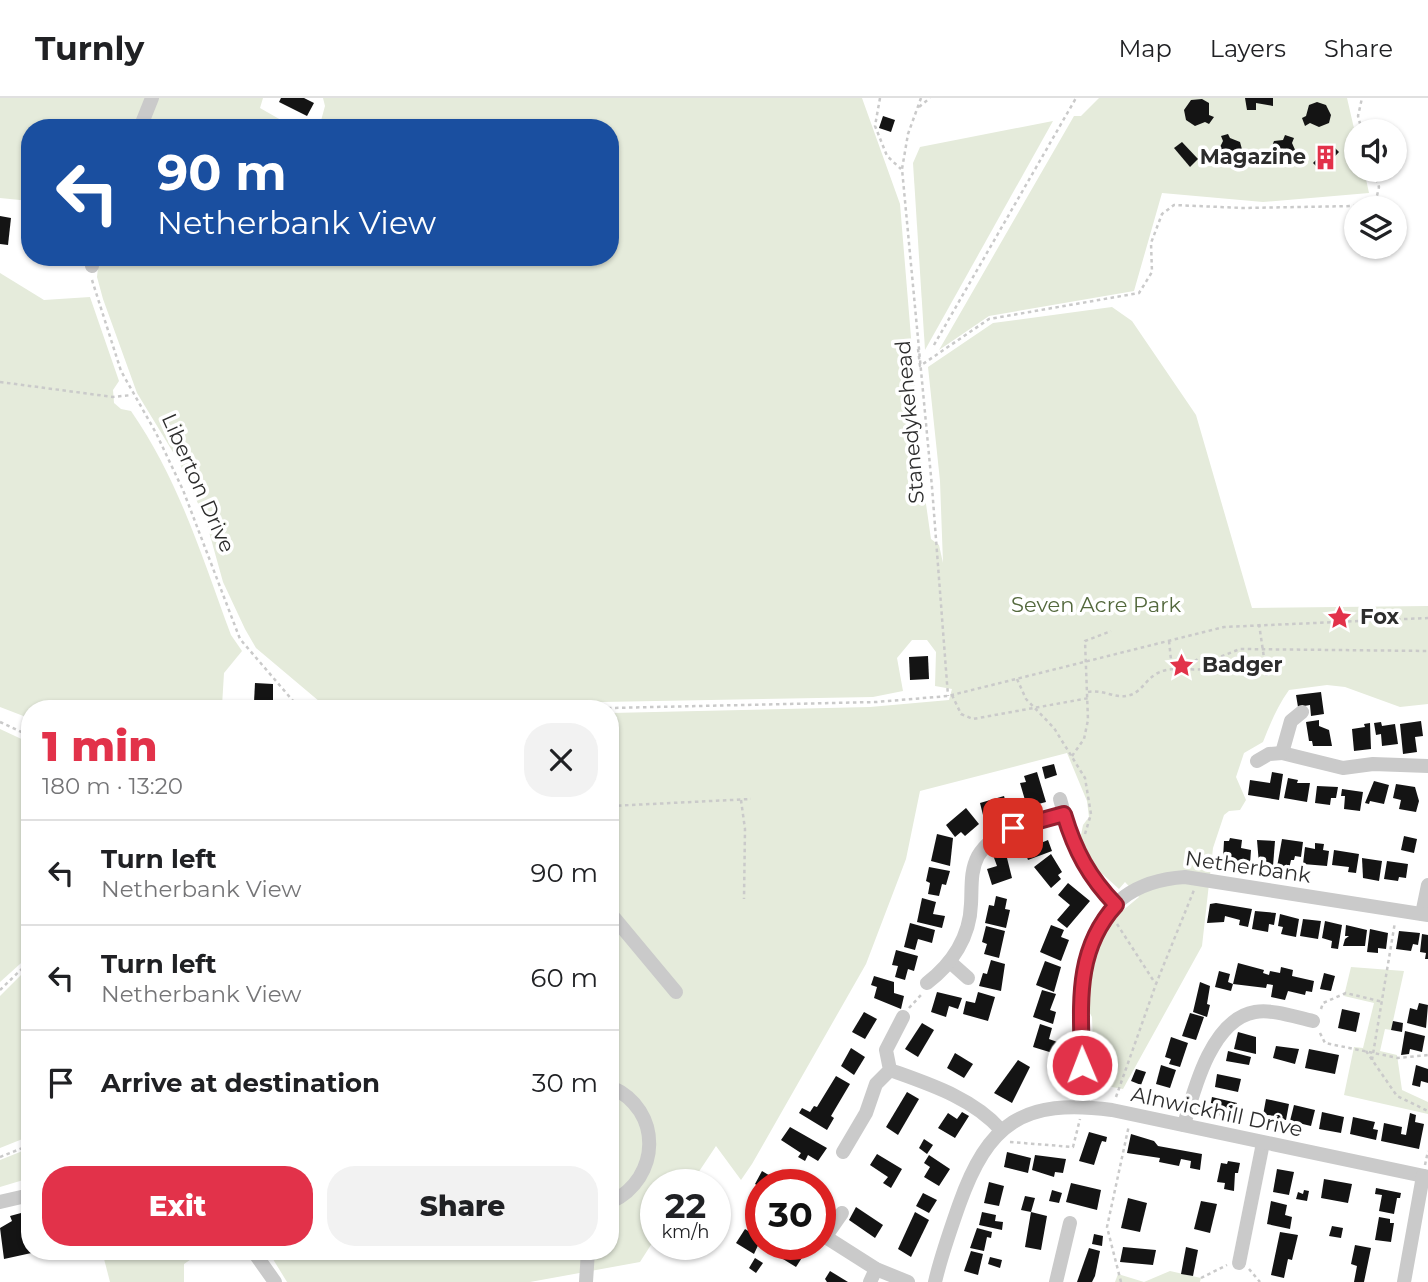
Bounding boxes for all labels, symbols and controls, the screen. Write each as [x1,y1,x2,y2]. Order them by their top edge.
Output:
text: Turnly [35,28,144,68]
text: Map [1118,34,1172,63]
text: Layers [1210,34,1286,63]
text: Share [1324,34,1393,63]
map controls [1344,119,1407,259]
button: sound [1344,119,1407,182]
text: 90 m [157,143,287,202]
building icon: Magazine [1312,143,1340,171]
place label: Magazine [1200,144,1306,169]
icon: left [42,147,133,238]
button: layers [1344,196,1407,259]
text: Netherbank View [157,203,436,242]
street label: Stanedykehead [890,339,929,505]
street label: Liberton Drive [157,409,240,556]
park label: Seven Acre Park [1011,592,1181,617]
place icon: Fox [1326,603,1354,631]
place label: Fox [1360,604,1400,629]
place icon: Badger [1168,651,1196,679]
place label: Badger [1202,652,1283,677]
text: 1 min [42,720,158,772]
button: close [524,723,598,797]
text: 180 m · 13:20 [42,772,183,800]
pin [983,798,1043,858]
icon: arrive [994,809,1032,847]
text: Turn left [101,843,217,875]
street label: Netherbank [1184,845,1313,888]
icon: left [42,854,80,892]
text: 90 m [531,857,598,889]
text: Netherbank View [101,875,302,903]
text: Turn left [101,948,217,980]
icon: left [42,959,80,997]
text: 60 m [531,962,598,994]
text: Netherbank View [101,980,302,1008]
position arrow [1045,1028,1119,1102]
icon: arrive [42,1064,80,1102]
text: Arrive at destination [101,1067,380,1099]
text: 30 m [532,1067,598,1099]
street label: Alnwickhill Drive [1129,1081,1305,1142]
button: Exit [42,1166,313,1246]
button: Share [327,1166,598,1246]
speed limit sign: 30 [745,1169,836,1260]
text: 22 [665,1184,706,1227]
text: km/h [661,1221,710,1243]

